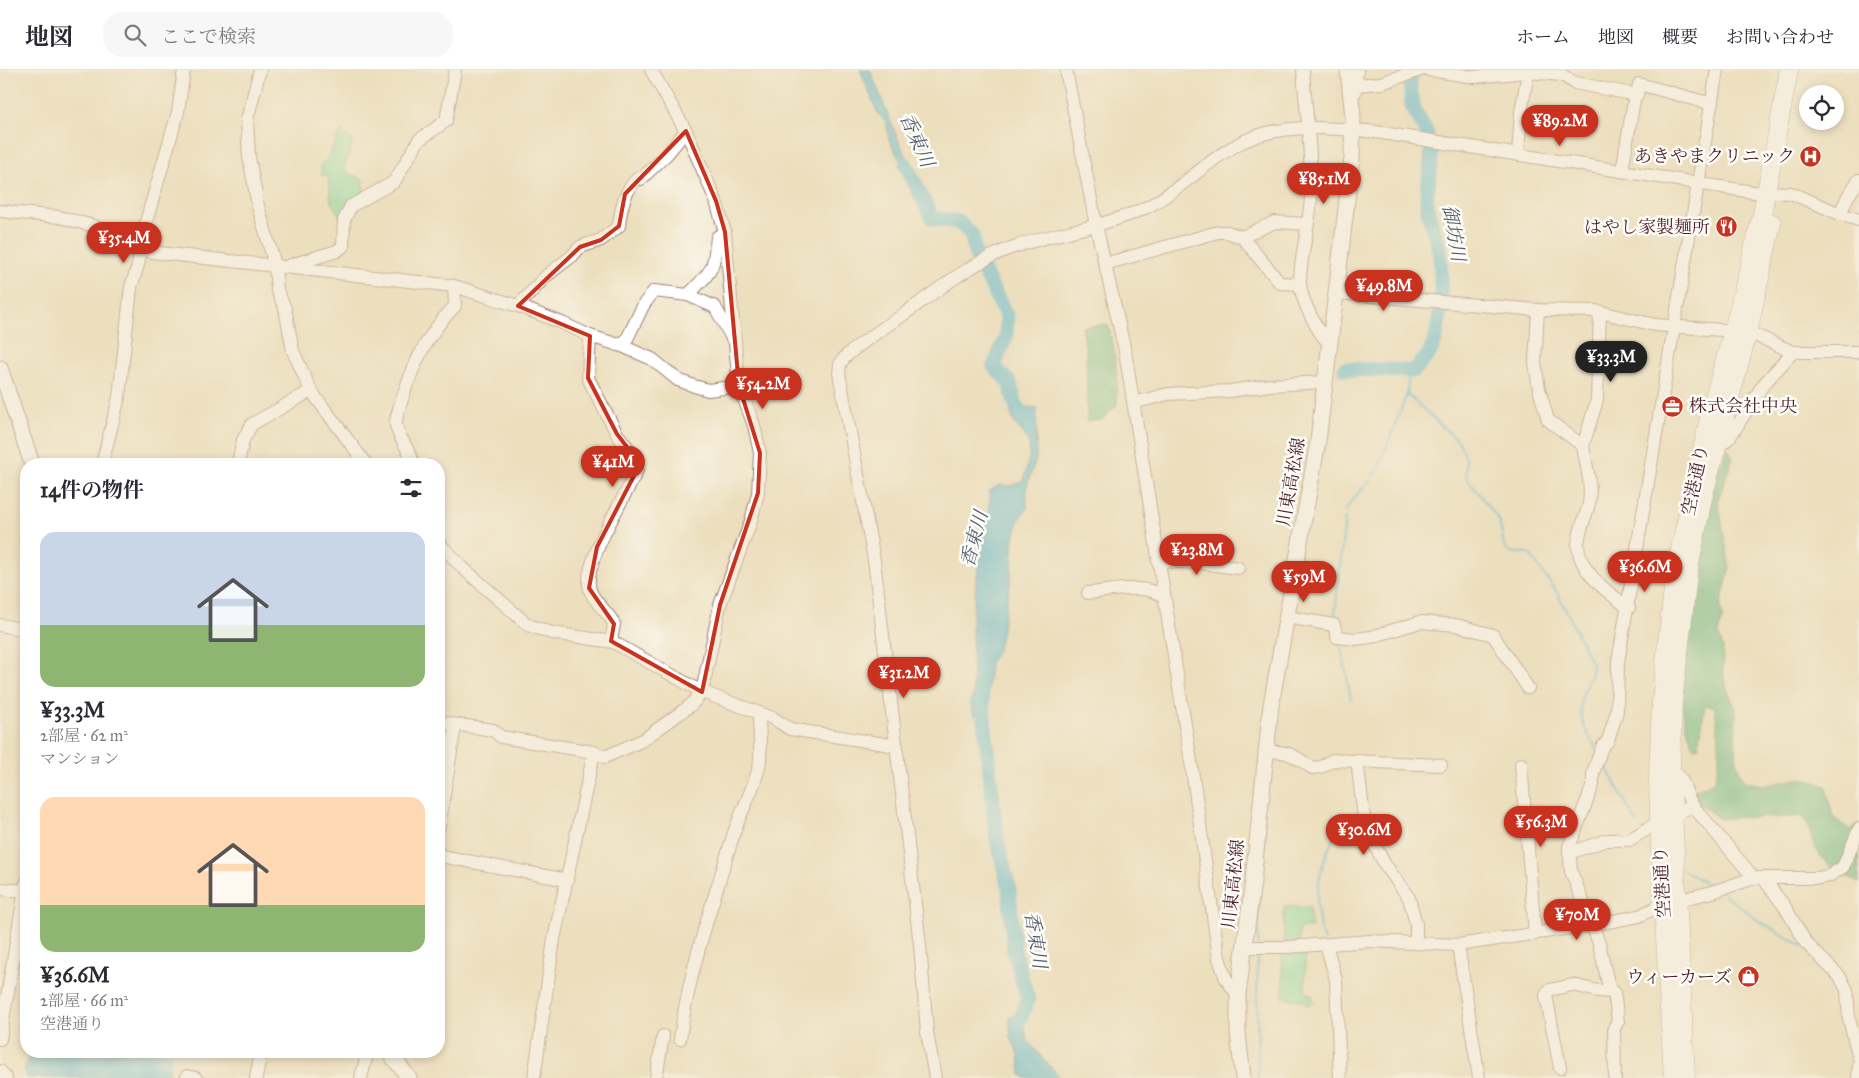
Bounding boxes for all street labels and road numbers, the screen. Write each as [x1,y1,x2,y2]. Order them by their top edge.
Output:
street label: 川東高松線 [1272,436,1310,528]
street label: 空港通り [1677,442,1713,518]
street label: 川東高松線 [1217,838,1249,930]
street label: 空港通り [1649,845,1675,919]

